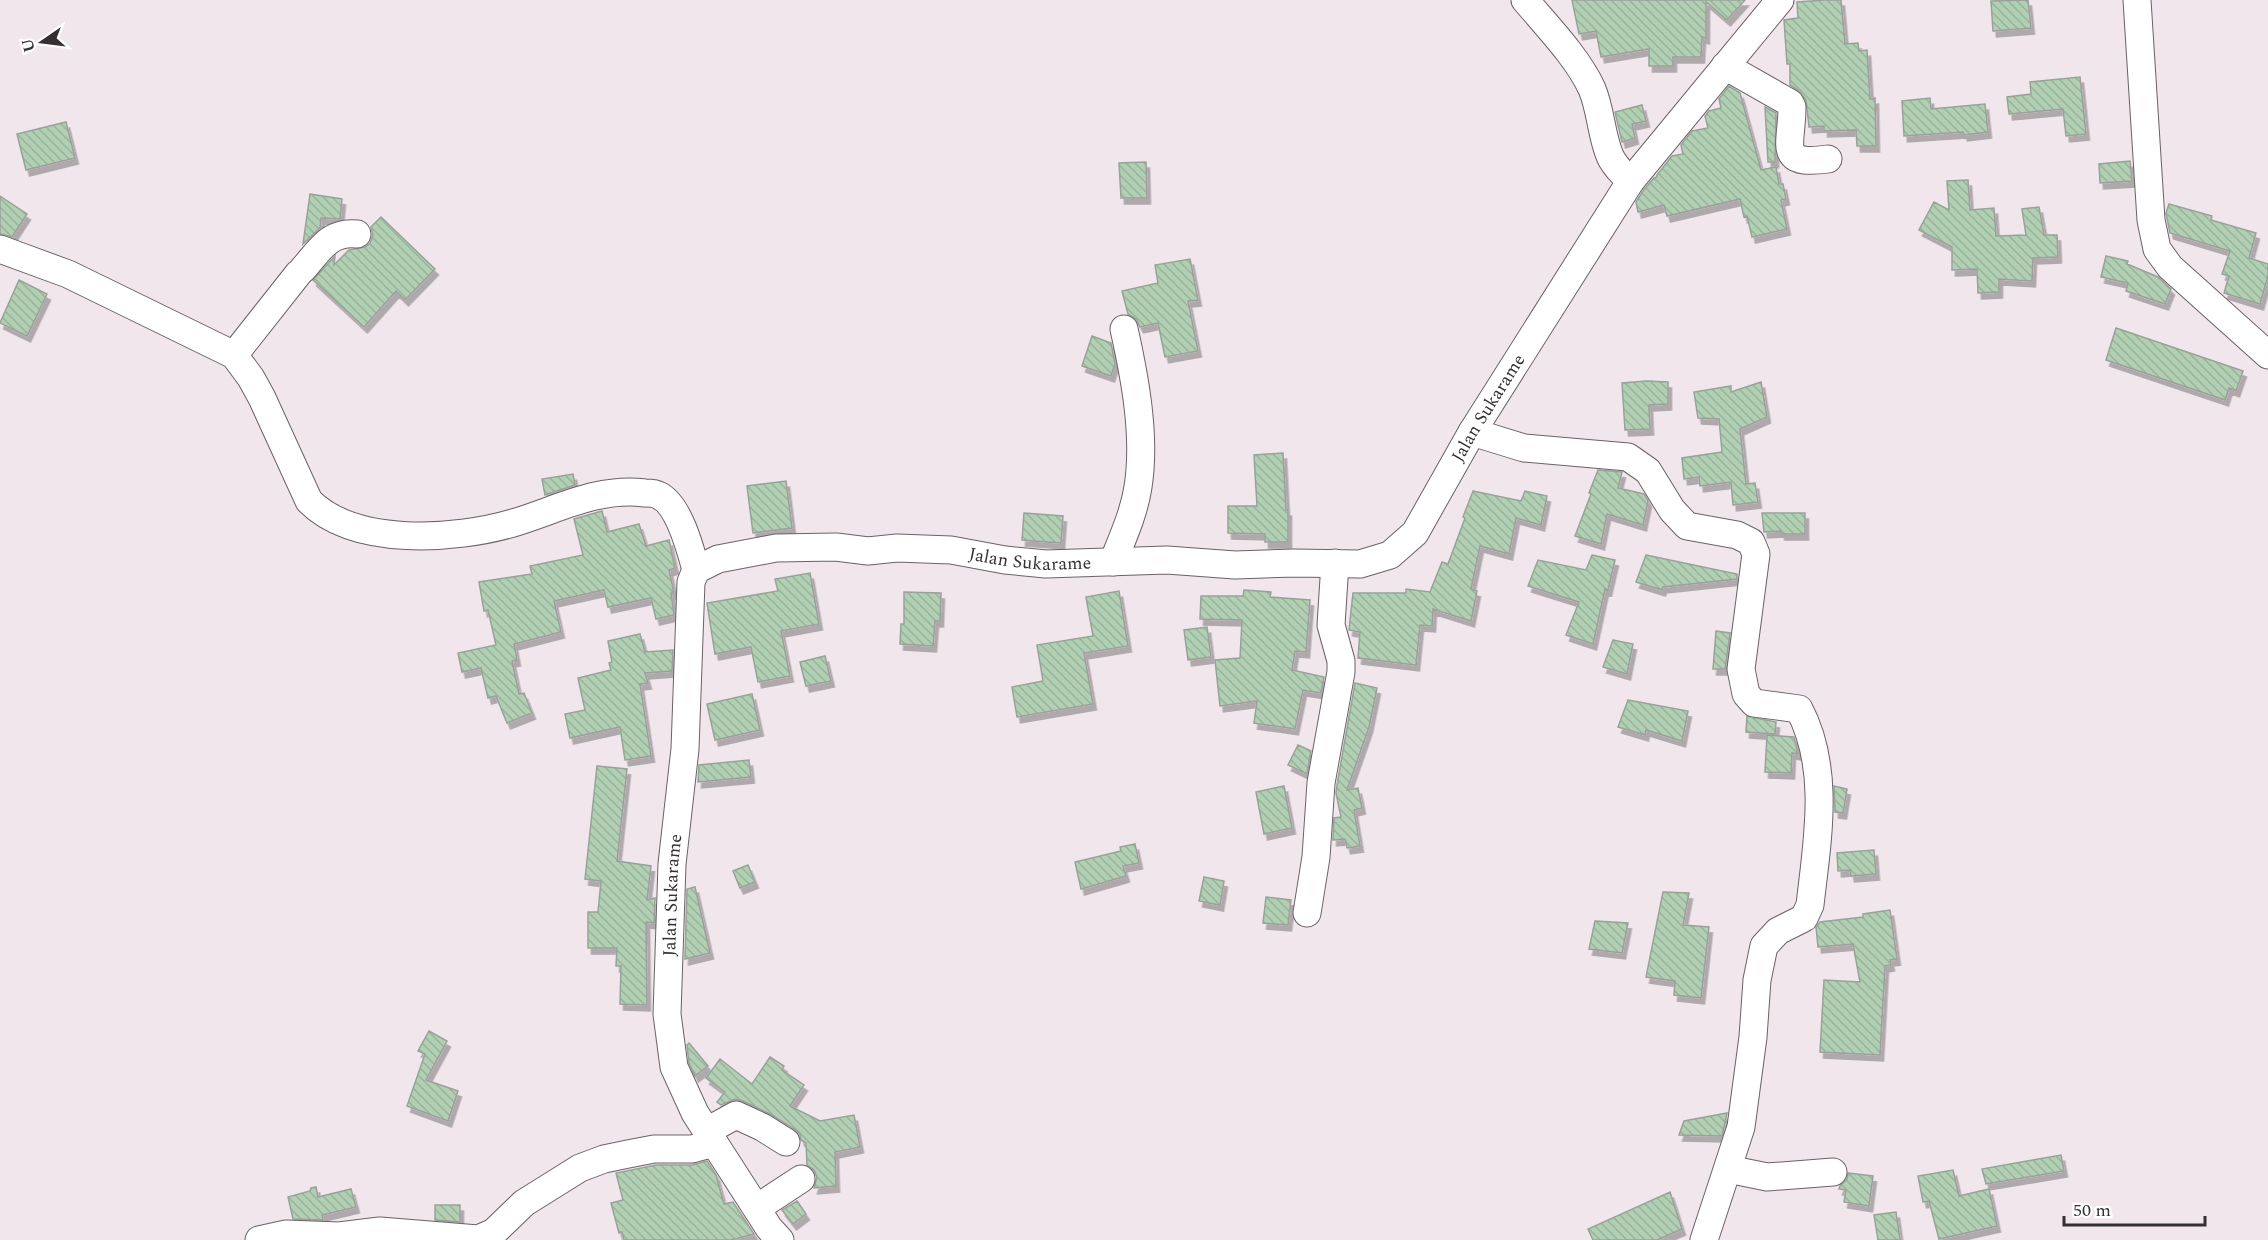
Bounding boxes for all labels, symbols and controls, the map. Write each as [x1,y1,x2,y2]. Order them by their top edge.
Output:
north arrow [12,12,72,72]
text: U [15,36,42,55]
street label: Jalan Sukarame [1445,349,1532,467]
street label: Jalan Sukarame [967,541,1092,578]
street label: Jalan Sukarame [656,832,689,957]
scale bar [2064,1189,2205,1227]
text: 50 m [2073,1197,2111,1224]

